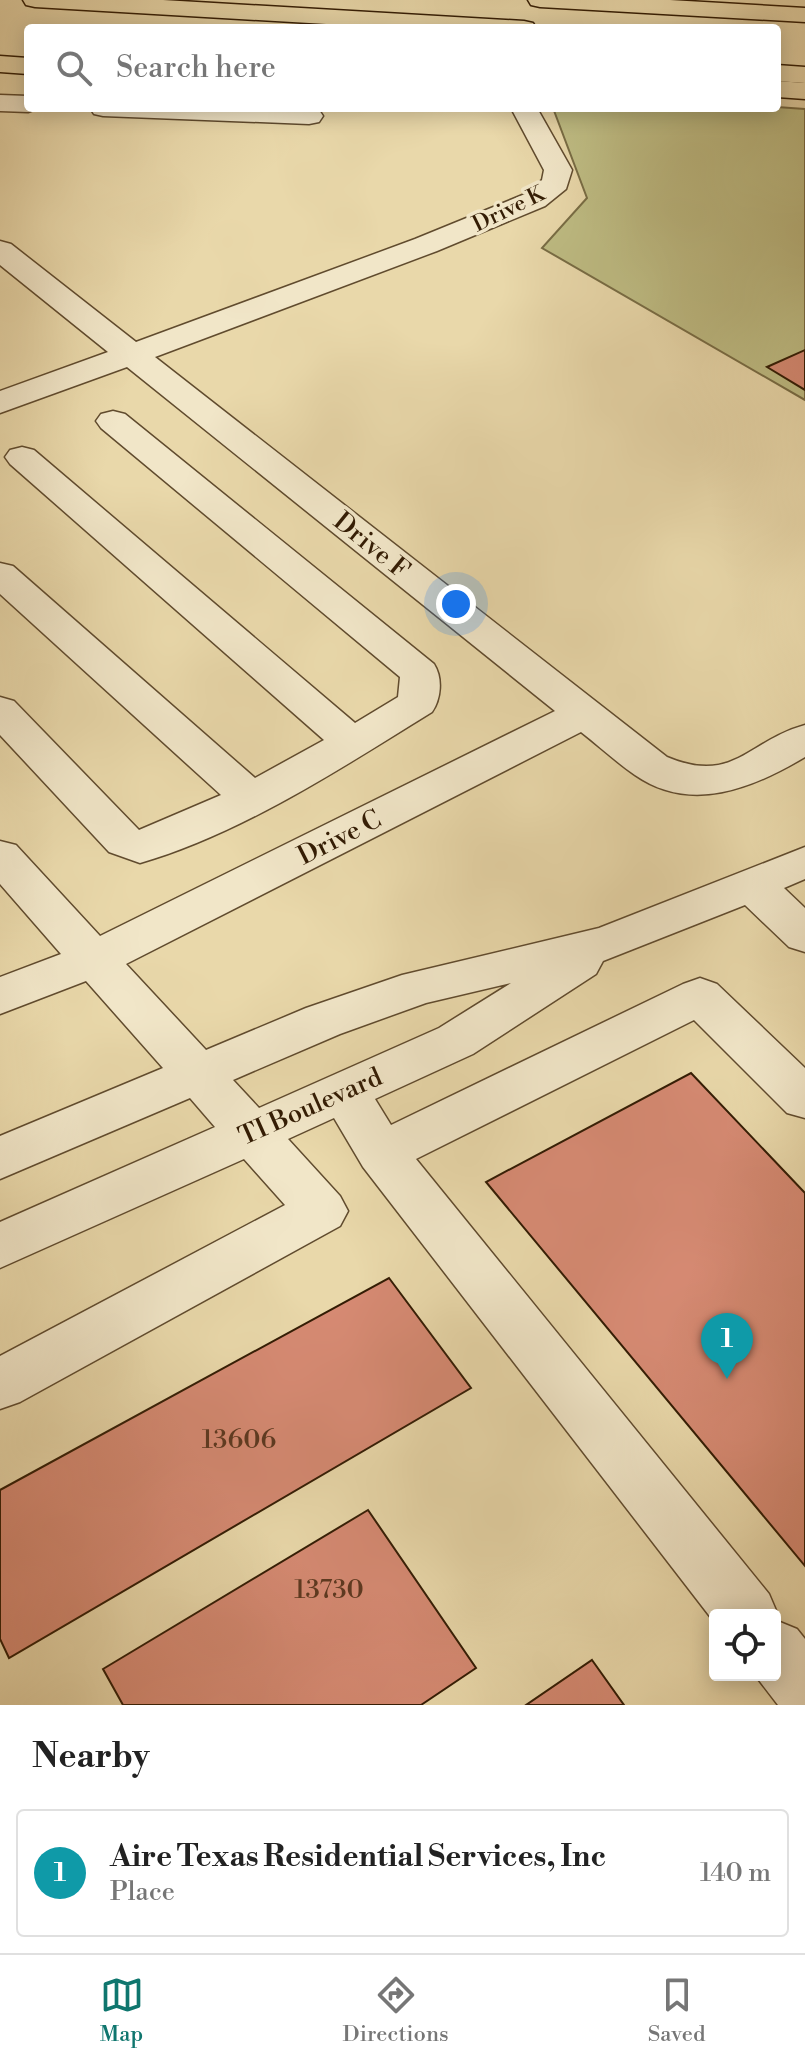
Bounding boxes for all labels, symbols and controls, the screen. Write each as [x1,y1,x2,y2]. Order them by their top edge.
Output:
search box [24,24,781,112]
icon: search [52,46,96,90]
text: Search here [116,49,276,87]
street label: Drive K [468,180,551,238]
street label: Drive F [327,505,416,586]
your location [436,584,476,624]
street label: Drive C [292,803,387,872]
street label: TI Boulevard [234,1061,387,1153]
pin: 1 [701,1313,753,1379]
house number: 13606 [202,1424,276,1456]
house number: 13730 [294,1574,364,1606]
map controls [709,1609,781,1681]
button: locate [709,1609,781,1681]
text: Nearby [32,1736,150,1778]
text: Aire Texas Residential Services, Inc [110,1838,606,1876]
text: 1 [54,1857,66,1889]
text: 140 m [700,1857,771,1889]
text: Place [110,1876,175,1908]
tab: Map [100,1973,144,2048]
tab: Directions [343,1973,449,2048]
tab: Saved [648,1973,705,2048]

